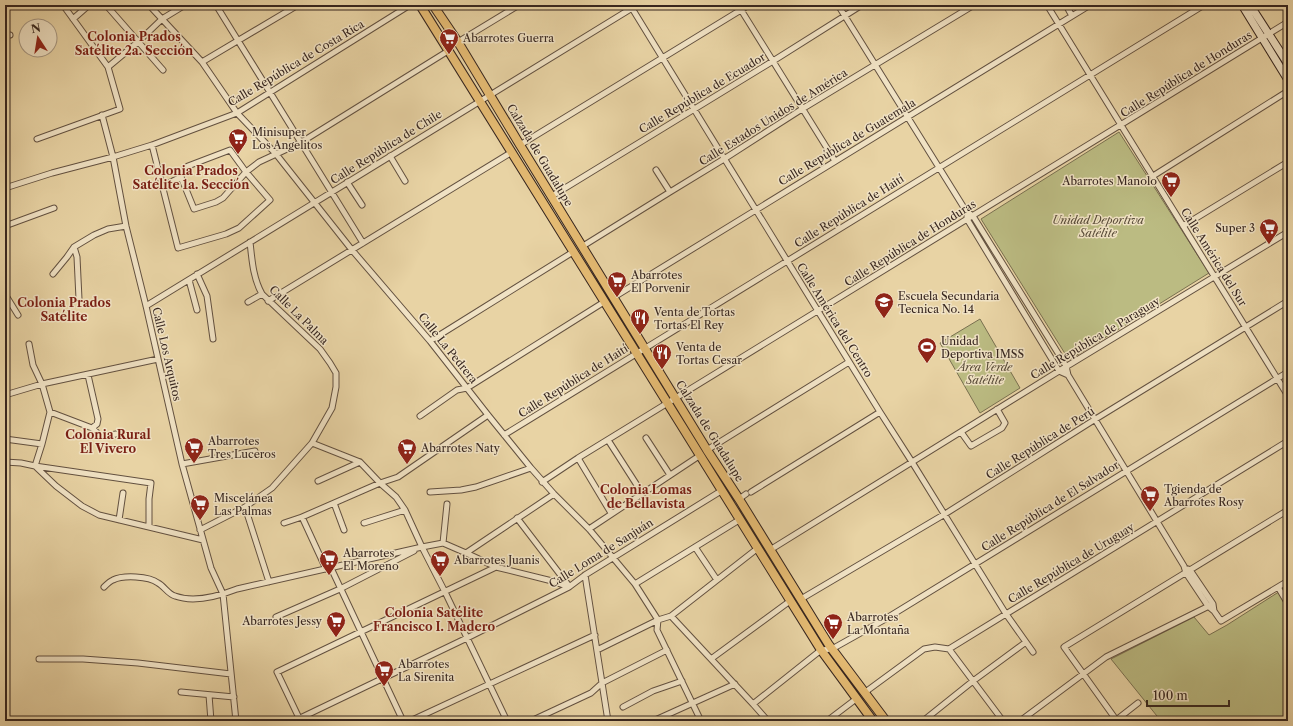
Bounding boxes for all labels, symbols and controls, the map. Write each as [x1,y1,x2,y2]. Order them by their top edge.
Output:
street label: Calle República de Costa Rica [225,17,367,109]
north arrow [18,18,58,58]
text: N [30,20,42,36]
supermarket icon: Abarrotes Guerra [438,27,460,55]
street label: Calle República de Honduras [1118,28,1254,120]
district label: Colonia Prados Satélite 2a. Sección [75,29,194,58]
place label: Abarrotes Guerra [462,31,554,45]
street label: Calle República de Ecuador [636,50,768,136]
street label: Calle Estados Unidos de América [696,65,850,169]
street label: Calle República de Guatemala [776,95,918,189]
street label: Calzada de Guadalupe [504,101,576,209]
street label: Calle República de Chile [328,107,444,187]
place label: Minisuper Los Angelitos [252,125,322,152]
supermarket icon: Minisuper Los Angelitos [227,127,249,155]
district label: Colonia Prados Satélite 1a. Sección [133,163,250,192]
supermarket icon: Abarrotes Manolo [1160,170,1182,198]
street label: Calle República de Haití [792,171,907,250]
place label: Abarrotes Manolo [1061,174,1157,188]
street label: Calle República de Honduras [842,197,978,289]
street label: Calle América del Sur [1178,205,1250,309]
park label: Unidad Deportiva Satélite [1052,213,1144,240]
supermarket icon: Super 3 [1258,217,1280,245]
place label: Super 3 [1215,221,1255,235]
street label: Calle América del Centro [794,260,876,380]
place label: Abarrotes El Porvenir [630,268,690,295]
supermarket icon: Abarrotes El Porvenir [606,270,628,298]
street label: Calle La Palma [266,282,332,348]
place label: Escuela Secundaria Tecnica No. 14 [898,289,1000,316]
school or university icon: Escuela Secundaria Tecnica No. 14 [873,291,895,319]
street label: Calle República de Paraguay [1028,293,1163,382]
district label: Colonia Prados Satélite [17,295,111,324]
place label: Venta de Tortas Tortas El Rey [653,305,735,332]
street label: Calle Los Arquitos [149,306,185,403]
restaurant icon: Venta de Tortas Tortas El Rey [629,307,651,335]
street label: Calle La Pedrera [415,310,481,386]
place label: Unidad Deportiva IMSS [941,334,1024,361]
sports icon: Unidad Deportiva IMSS [916,336,938,364]
place label: Venta de Tortas Cesar [675,340,742,367]
street label: Calle República de Haití [516,341,631,420]
restaurant icon: Venta de Tortas Cesar [651,342,673,370]
park label: Área Verde Satélite [956,360,1013,387]
street label: Calzada de Guadalupe [673,378,747,484]
street label: Calle República de Perú [983,404,1097,482]
district label: Colonia Rural El Vivero [65,427,151,456]
place label: Abarrotes Tres Luceros [207,434,276,461]
supermarket icon: Abarrotes Tres Luceros [183,436,205,464]
supermarket icon: Abarrotes Naty [396,437,418,465]
place label: Abarrotes Naty [420,441,501,455]
street label: Calle República de El Salvador [979,458,1122,554]
district label: Colonia Lomas de Bellavista [600,482,692,511]
place label: Tgienda de Abarrotes Rosy [1163,482,1245,509]
supermarket icon: Tgienda de Abarrotes Rosy [1139,484,1161,512]
place label: Miscelánea Las Palmas [214,491,273,518]
supermarket icon: Miscelánea Las Palmas [189,493,211,521]
street label: Calle Loma de Sanjuán [546,515,656,591]
street label: Calle República de Uruguay [1005,519,1137,606]
place label: Abarrotes El Moreno [342,546,399,573]
supermarket icon: Abarrotes El Moreno [318,548,340,576]
supermarket icon: Abarrotes Juanis [429,549,451,577]
place label: Abarrotes Juanis [453,553,540,567]
district label: Colonia Satélite Francisco I. Madero [373,605,495,634]
supermarket icon: Abarrotes Jessy [325,610,347,638]
place label: Abarrotes La Montaña [846,610,910,637]
supermarket icon: Abarrotes La Montaña [822,612,844,640]
place label: Abarrotes Jessy [241,614,323,628]
place label: Abarrotes La Sirenita [397,657,455,684]
supermarket icon: Abarrotes La Sirenita [373,659,395,687]
scale bar [1147,682,1229,708]
text: 100 m [1153,688,1188,703]

